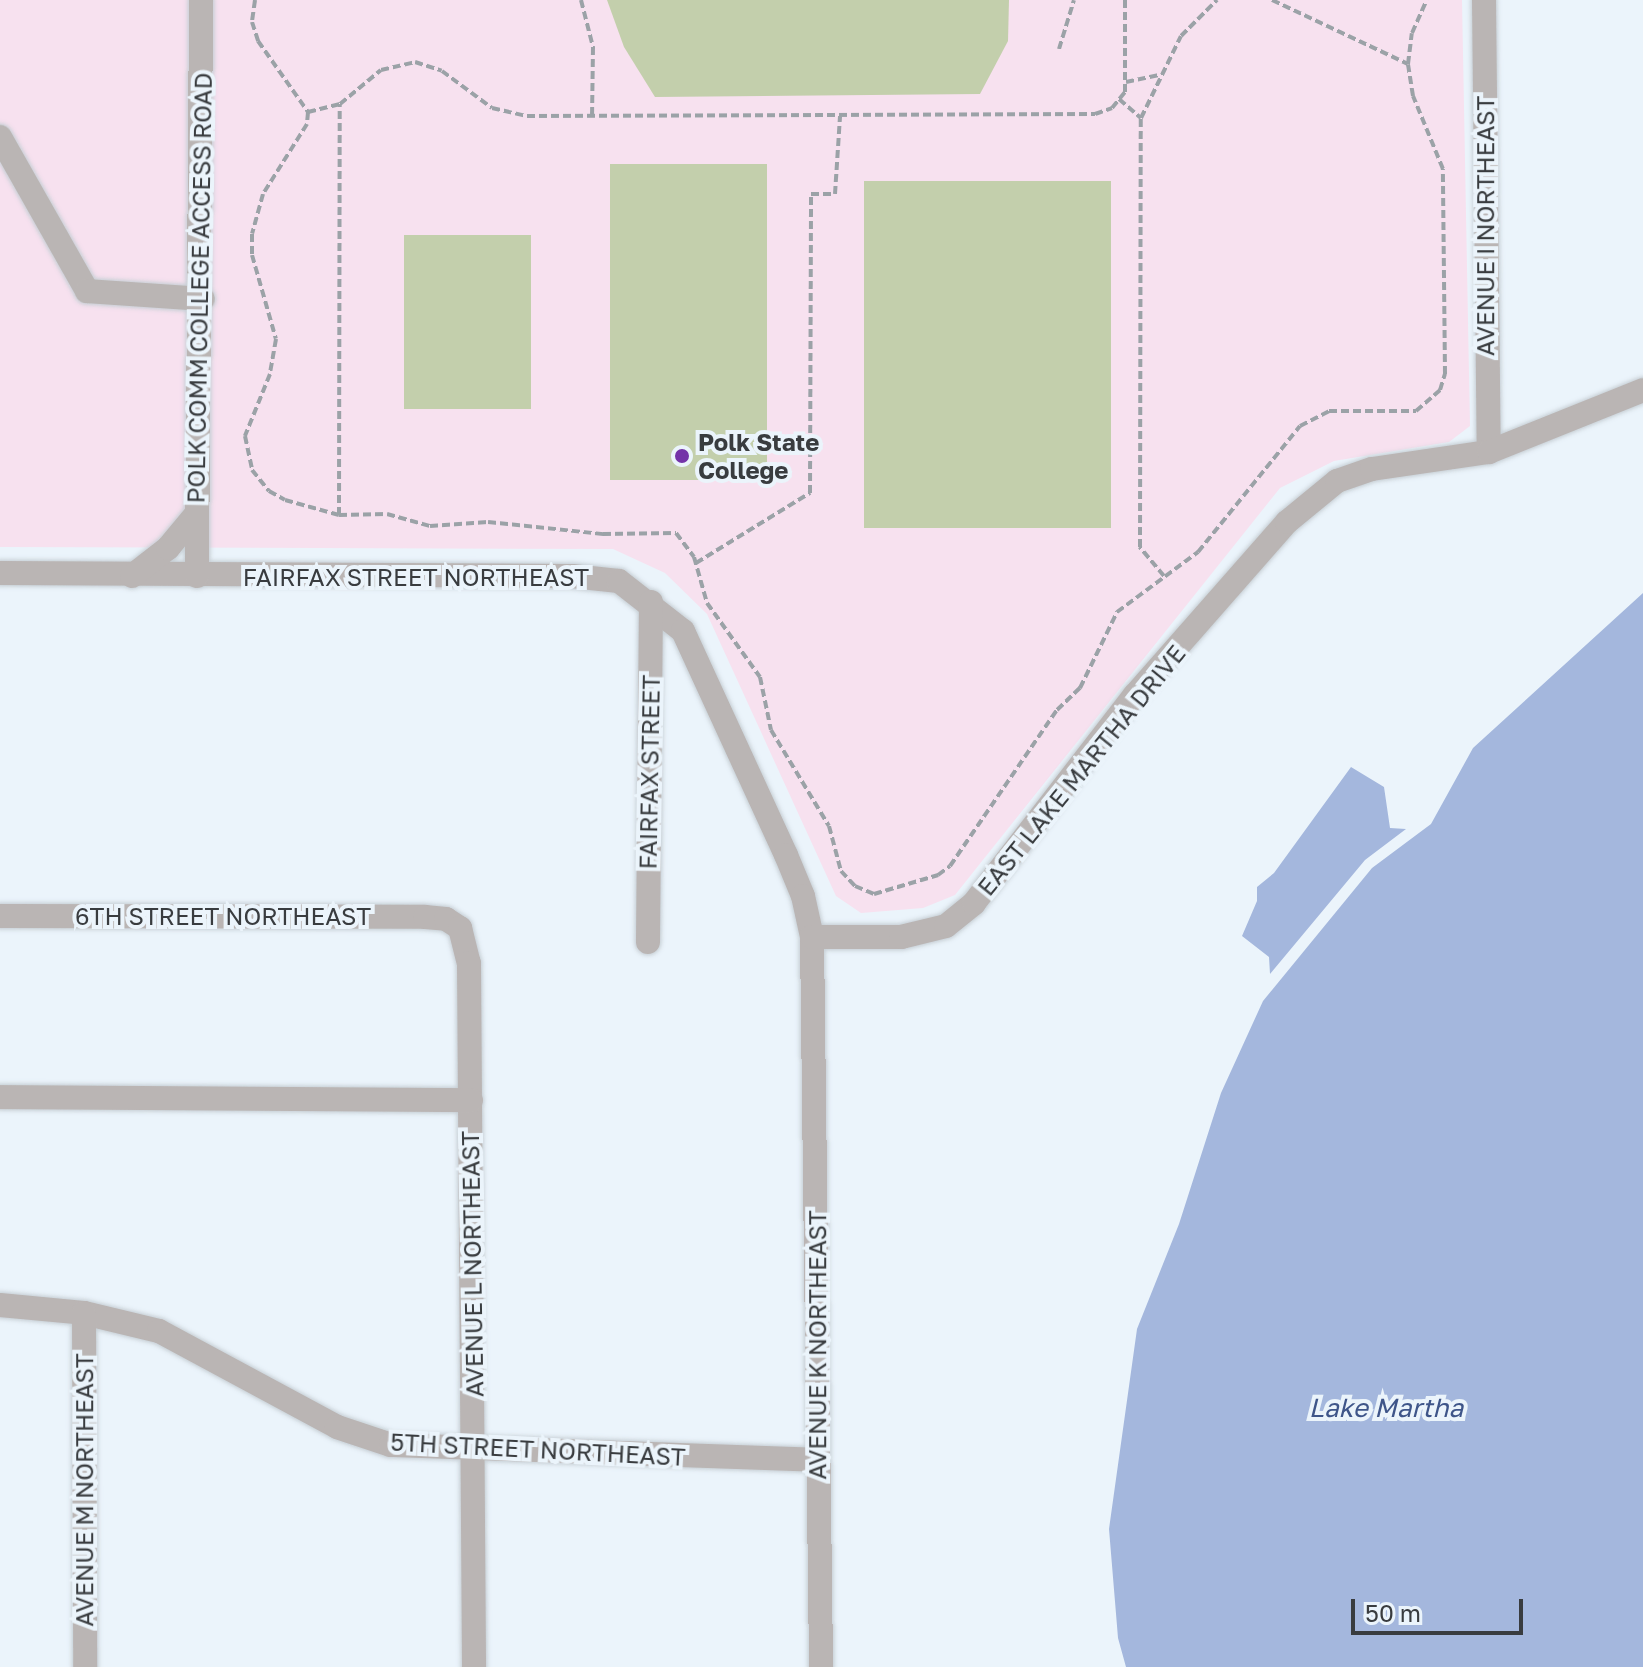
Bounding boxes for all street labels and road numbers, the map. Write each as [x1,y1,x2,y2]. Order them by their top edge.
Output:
street label: POLK COMM COLLEGE ACCESS ROAD [181,72,217,504]
street label: AVENUE I NORTHEAST [1471,96,1499,356]
street label: FAIRFAX STREET NORTHEAST [243,563,589,591]
street label: EAST LAKE MARTHA DRIVE [971,639,1191,901]
street label: FAIRFAX STREET [633,674,665,870]
street label: 6TH STREET NORTHEAST [75,902,371,930]
street label: AVENUE L NORTHEAST [455,1131,489,1397]
street label: AVENUE K NORTHEAST [803,1210,831,1480]
street label: AVENUE M NORTHEAST [70,1353,98,1627]
street label: 5TH STREET NORTHEAST [390,1427,686,1471]

